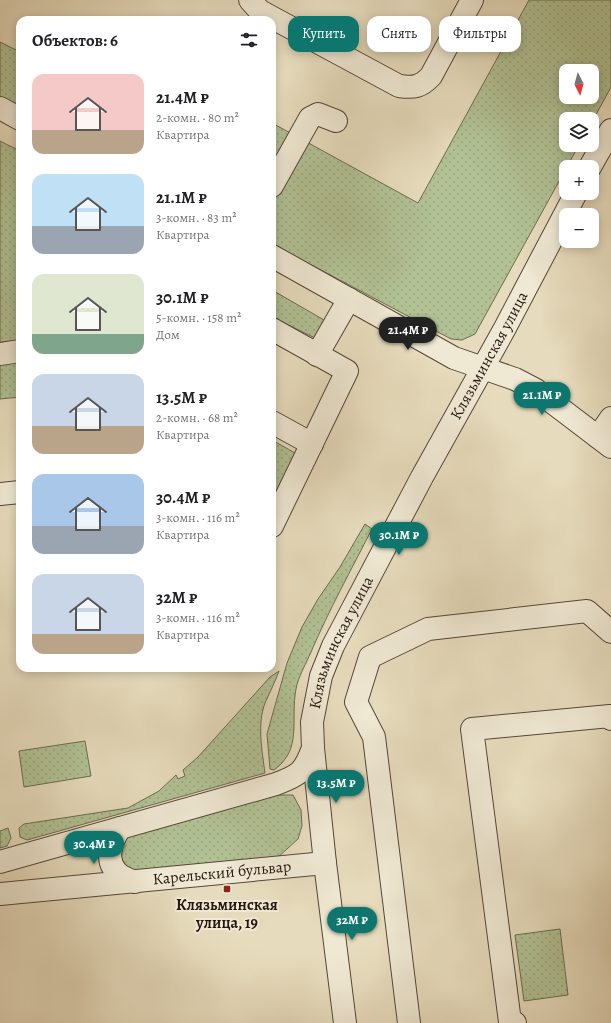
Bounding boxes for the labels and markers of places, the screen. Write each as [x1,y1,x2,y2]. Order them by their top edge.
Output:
pin: 21.4M ₽ [371,317,445,351]
pin: 21.1M ₽ [505,382,579,416]
pin: 30.1M ₽ [362,522,436,556]
pin: 13.5M ₽ [299,770,373,804]
pin: 30.4M ₽ [57,831,131,865]
marker: Клязьминская улица, 19 [222,884,232,894]
place label: Клязьминская улица, 19 [176,894,278,934]
pin: 32M ₽ [324,907,380,941]

